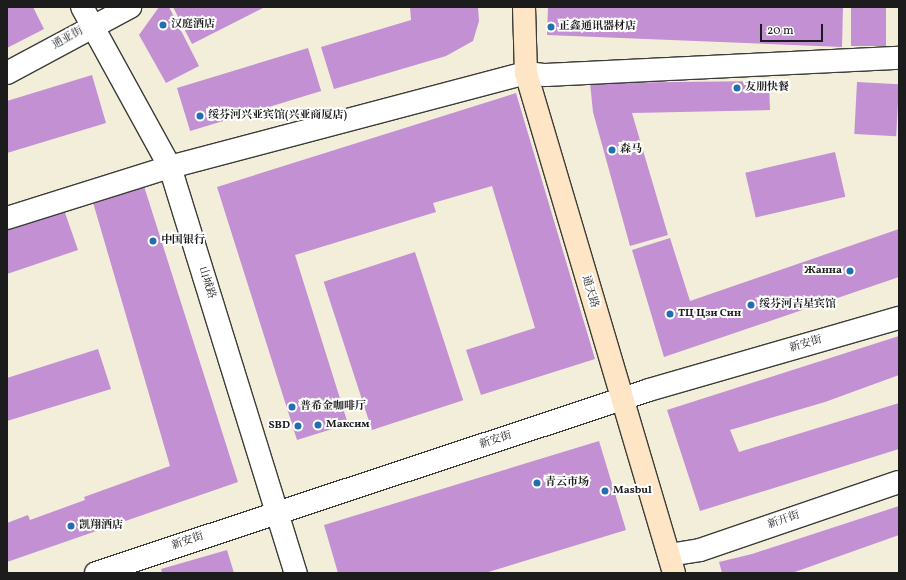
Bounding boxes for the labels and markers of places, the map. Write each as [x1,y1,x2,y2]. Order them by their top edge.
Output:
place label: 汉庭酒店 [171,18,215,32]
marker: 汉庭酒店 [158,20,168,30]
place label: 正鑫通讯器材店 [559,20,636,34]
marker: 正鑫通讯器材店 [546,22,556,32]
place label: 友朋快餐 [745,81,789,95]
marker: 友朋快餐 [732,83,742,93]
place label: 绥芬河兴亚宾馆(兴亚商厦店) [208,109,347,123]
marker: 绥芬河兴亚宾馆(兴亚商厦店) [195,111,205,121]
place label: 森马 [620,143,642,157]
marker: 森马 [607,145,617,155]
place label: 中国银行 [161,234,205,248]
marker: 中国银行 [148,236,158,246]
place label: Жанна [804,264,842,278]
marker: Жанна [845,266,855,276]
place label: 绥芬河吉星宾馆 [759,298,836,312]
marker: 绥芬河吉星宾馆 [746,300,756,310]
place label: ТЦ Цзи Син [678,307,741,321]
marker: ТЦ Цзи Син [665,309,675,319]
place label: 普希金咖啡厅 [300,400,366,414]
marker: 普希金咖啡厅 [287,402,297,412]
place label: Максим [326,418,369,432]
place label: SBD [268,419,290,433]
marker: Максим [313,420,323,430]
marker: SBD [293,421,303,431]
place label: 青云市场 [545,476,589,490]
marker: 青云市场 [532,478,542,488]
place label: Masbul [613,484,652,498]
marker: Masbul [600,486,610,496]
place label: 凯翔酒店 [79,519,123,533]
marker: 凯翔酒店 [66,521,76,531]

